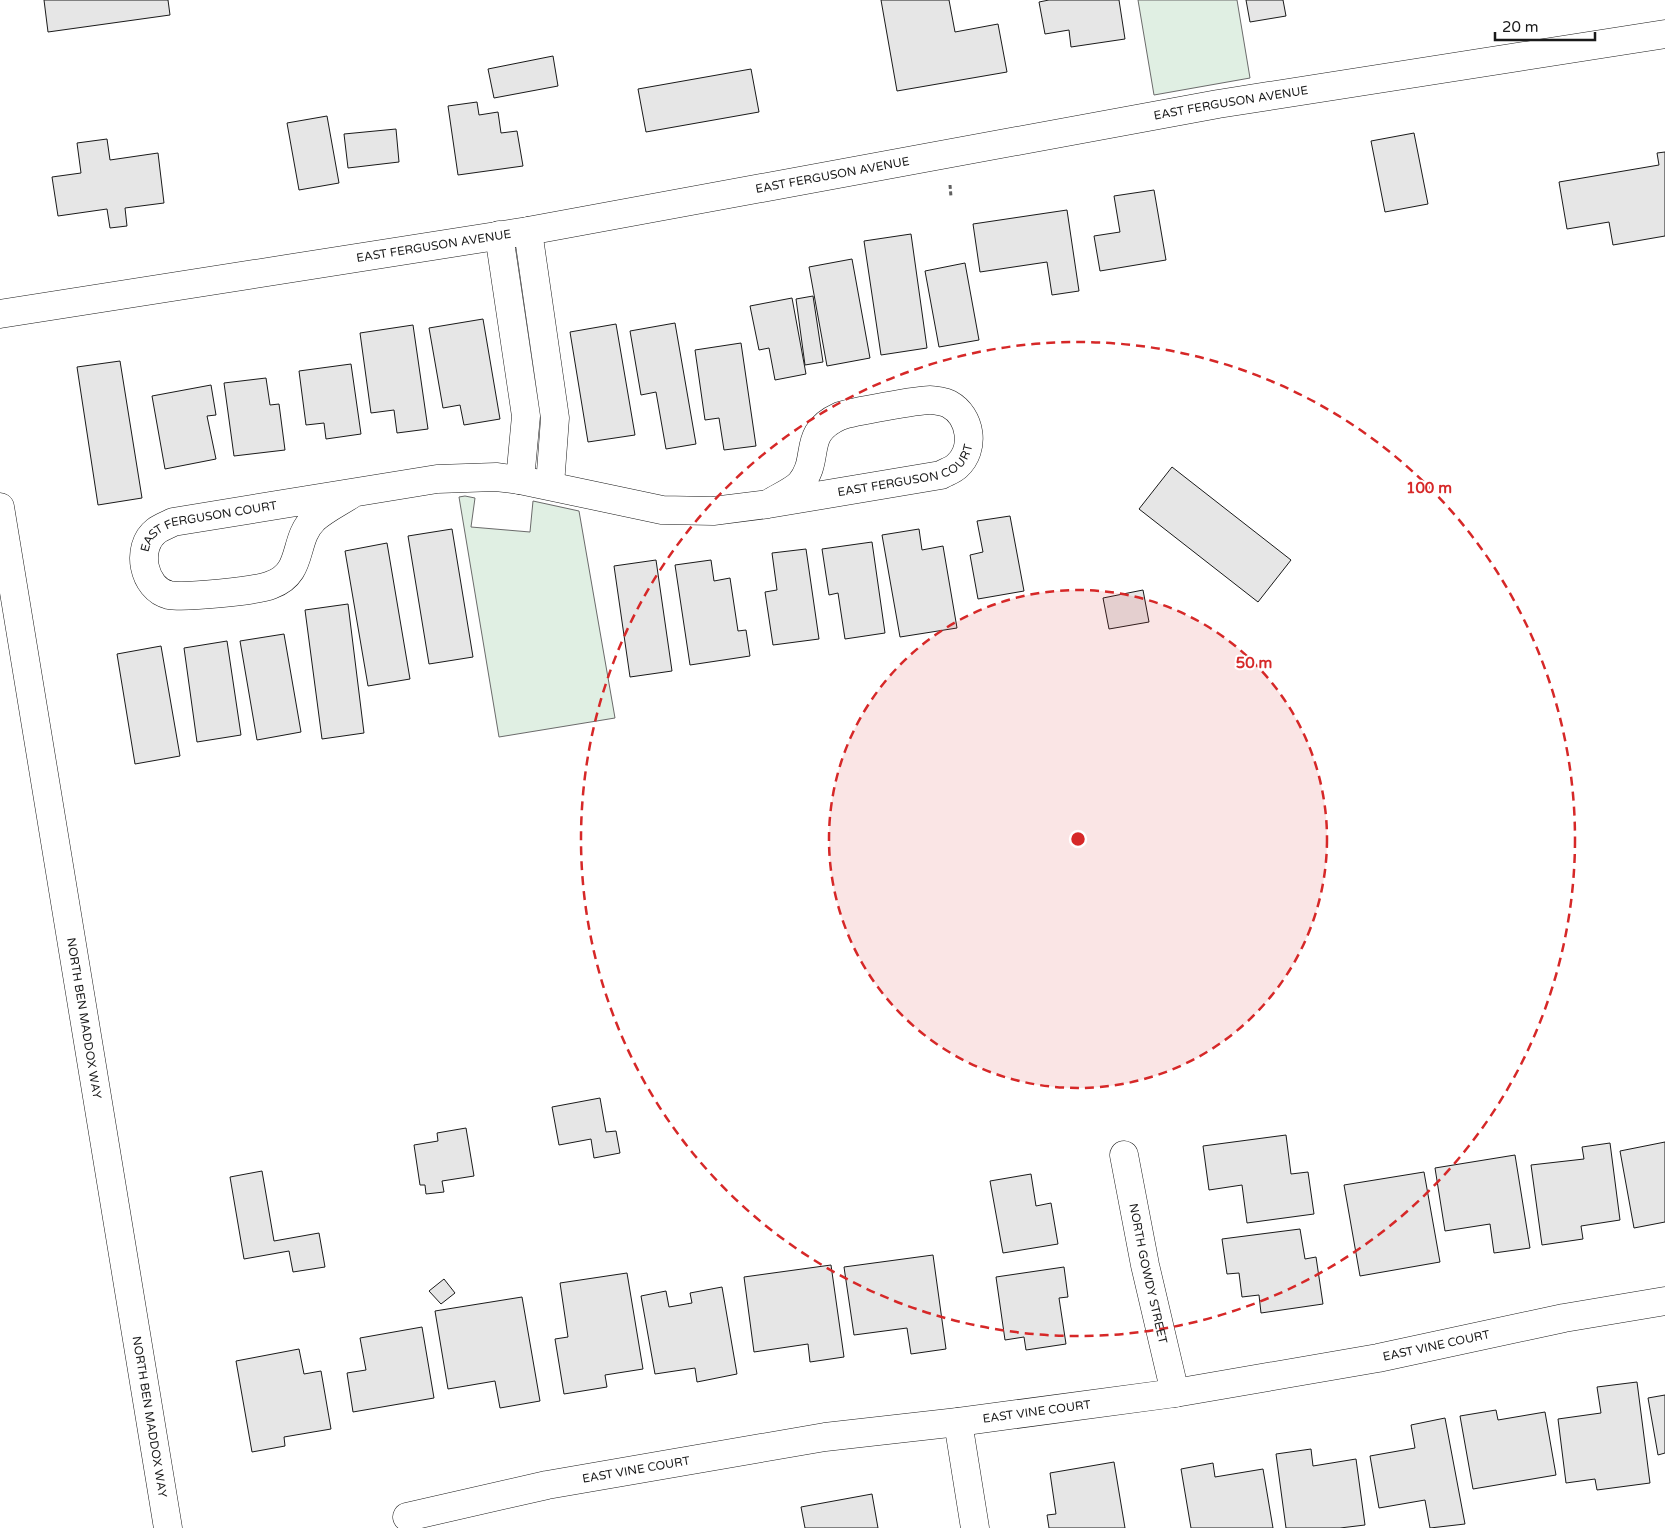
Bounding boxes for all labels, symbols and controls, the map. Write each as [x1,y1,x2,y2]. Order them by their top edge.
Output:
scale bar [1495,10,1595,42]
text: 20 m [1502,18,1539,36]
street label: EAST FERGUSON AVENUE [1153,83,1309,123]
street label: EAST FERGUSON AVENUE [754,154,911,196]
street label: EAST FERGUSON AVENUE [355,227,512,265]
street label: EAST FERGUSON COURT [836,442,976,499]
text: 100 m [1406,479,1452,497]
street label: EAST FERGUSON COURT [138,498,279,553]
text: 50 m [1236,654,1272,672]
centre of rings [1069,830,1087,848]
street label: NORTH BEN MADDOX WAY [64,936,104,1100]
street label: NORTH GOWDY STREET [1126,1202,1170,1346]
street label: EAST VINE COURT [1381,1327,1492,1364]
street label: NORTH BEN MADDOX WAY [130,1335,170,1499]
street label: EAST VINE COURT [982,1397,1092,1426]
street label: EAST VINE COURT [581,1453,692,1486]

